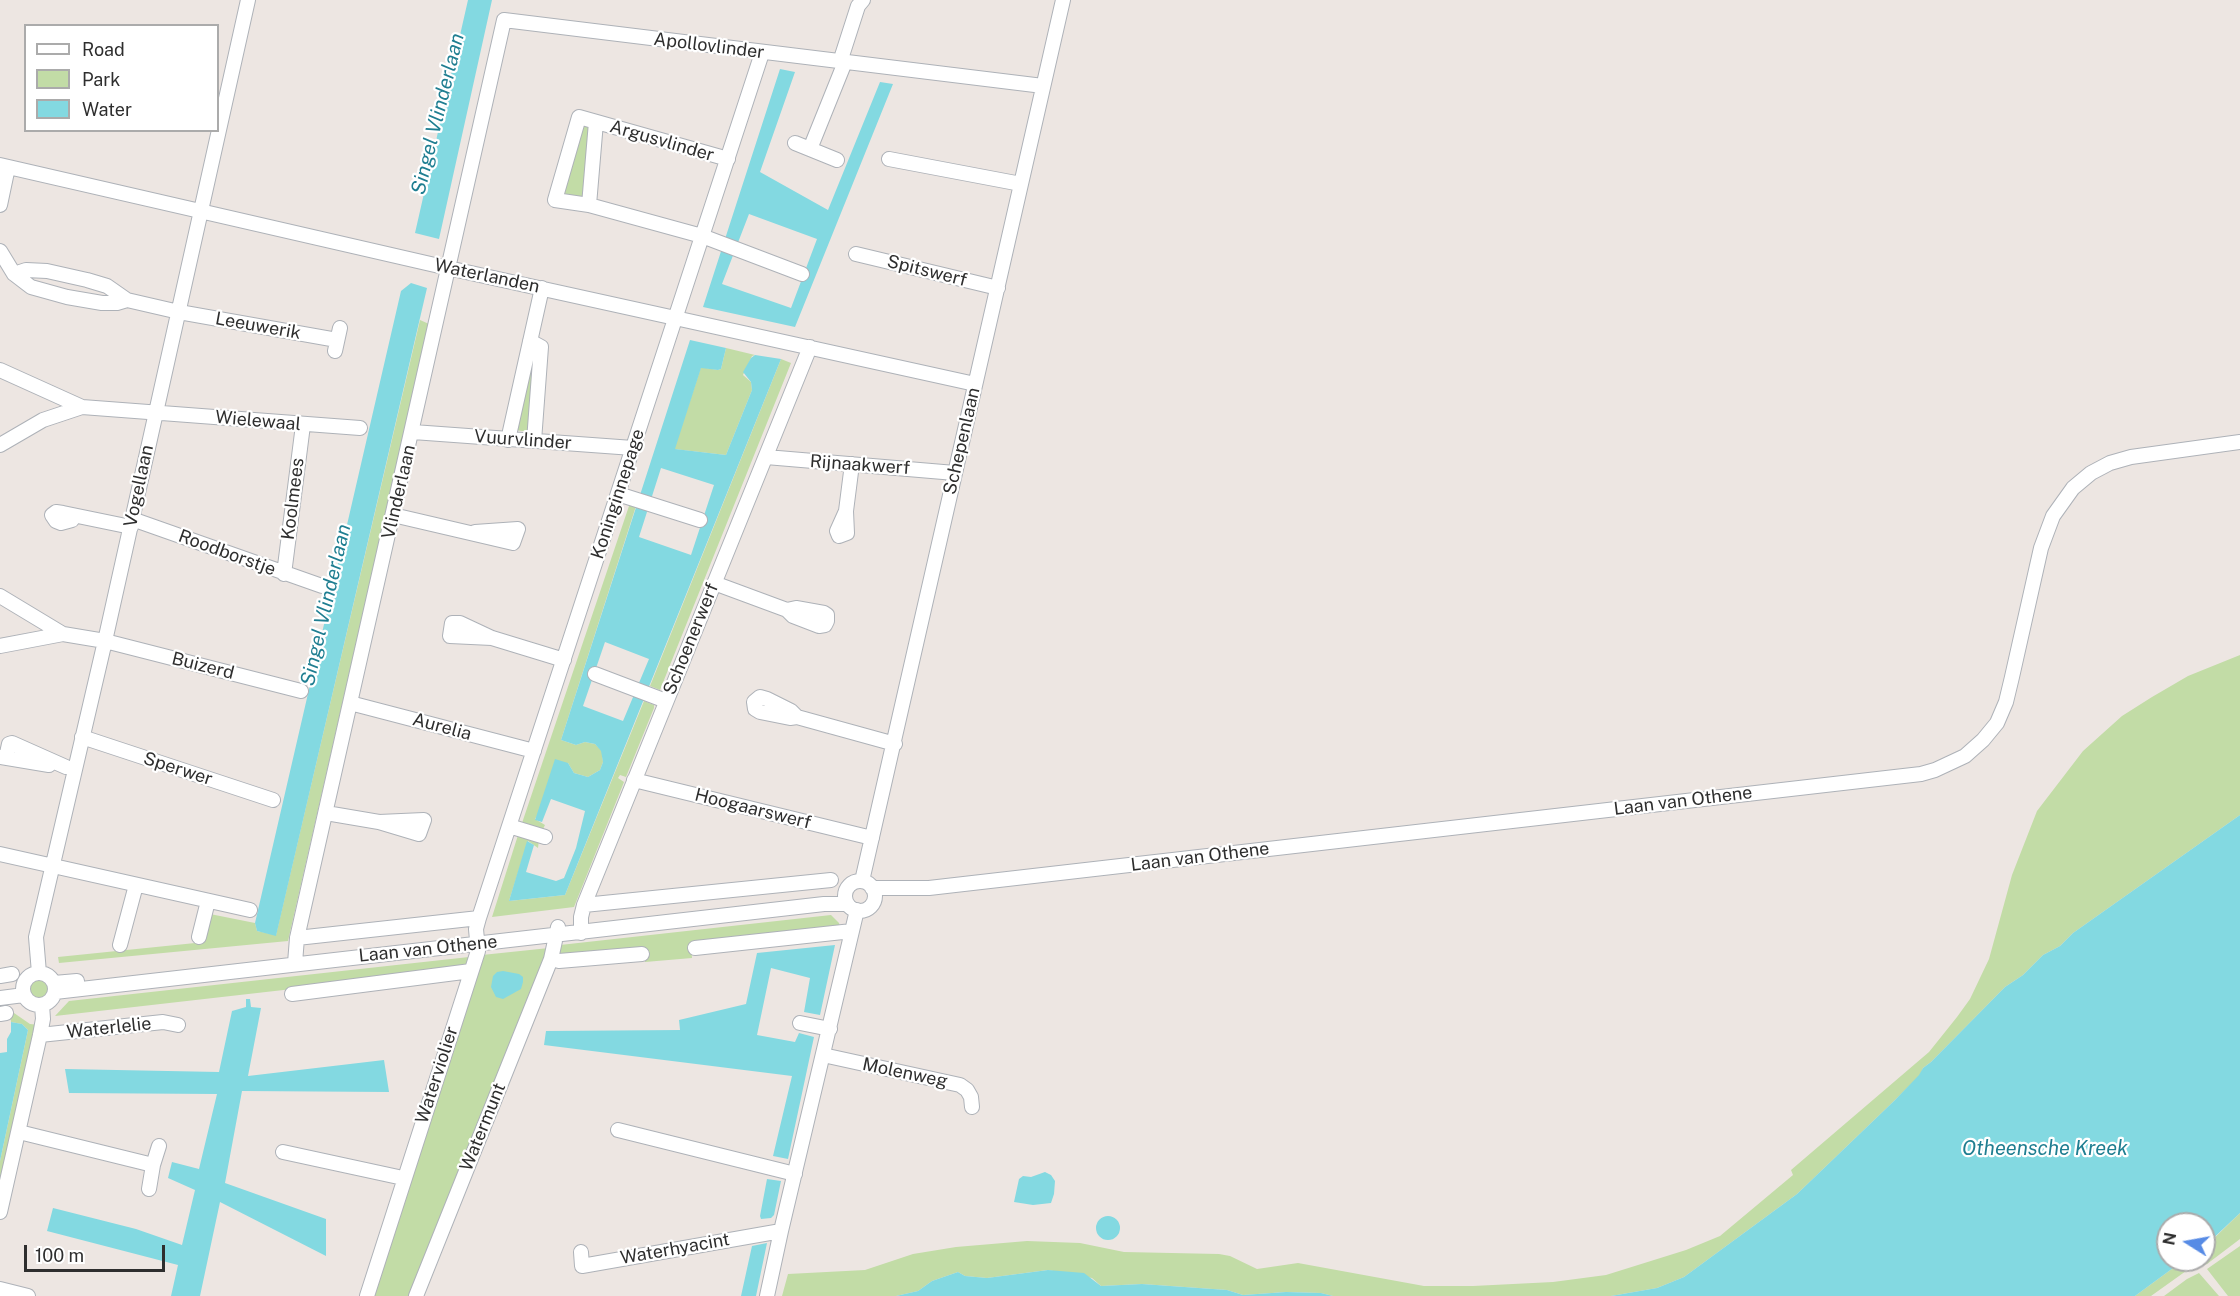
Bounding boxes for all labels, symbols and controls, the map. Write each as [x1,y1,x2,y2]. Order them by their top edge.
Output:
legend [24,24,219,132]
street label: Apollovlinder [652,29,766,63]
water label: Singel Vlinderlaan [406,31,470,197]
text: Road [82,39,125,60]
text: Park [82,69,120,90]
text: Water [82,99,132,120]
street label: Argusvlinder [607,116,717,166]
street label: Spitswerf [885,251,969,291]
street label: Waterlanden [432,254,542,298]
street label: Leeuwerik [213,308,303,344]
street label: Schepenlaan [939,385,985,497]
street label: Wielewaal [214,406,302,436]
street label: Vuurvlinder [473,426,573,454]
street label: Koninginnepage [587,426,649,562]
street label: Vogellaan [120,443,158,529]
street label: Vlinderlaan [378,443,420,541]
street label: Rijnaakwerf [809,451,911,479]
street label: Koolmees [277,457,309,541]
water label: Singel Vlinderlaan [296,522,356,688]
street label: Roodborstje [175,525,279,581]
street label: Schoenerwerf [659,580,723,698]
street label: Buizerd [170,648,236,684]
street label: Aurelia [410,709,474,745]
street label: Sperwer [141,748,215,790]
street label: Laan van Othene [1612,782,1754,820]
street label: Hoogaarswerf [693,784,813,834]
street label: Laan van Othene [1129,838,1271,876]
street label: Laan van Othene [357,931,499,967]
street label: Waterlelie [66,1013,152,1043]
street label: Waterviolier [411,1024,463,1126]
street label: Molenweg [860,1053,950,1093]
street label: Watermunt [456,1080,510,1174]
water label: Otheensche Kreek [1962,1137,2128,1161]
north arrow [2156,1212,2216,1272]
street label: Waterhyacint [619,1229,731,1269]
text: N [2159,1231,2180,1247]
scale bar [27,1233,168,1271]
text: 100 m [35,1245,84,1266]

